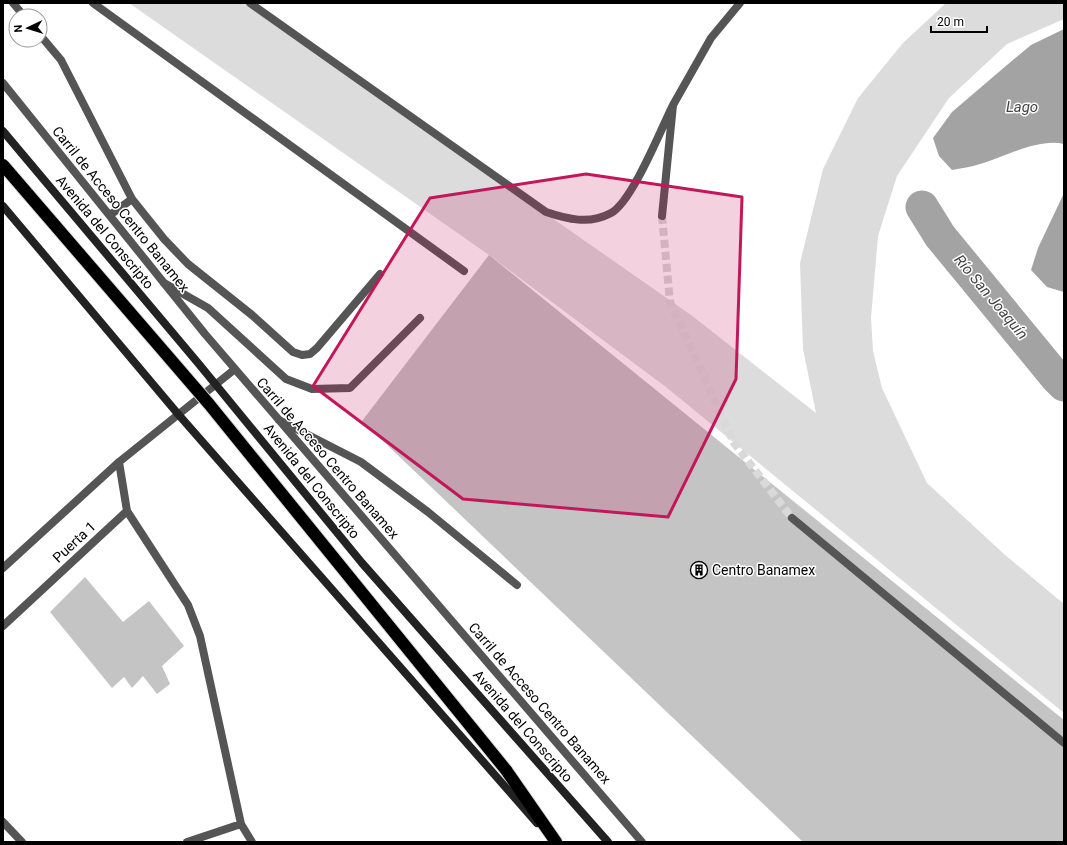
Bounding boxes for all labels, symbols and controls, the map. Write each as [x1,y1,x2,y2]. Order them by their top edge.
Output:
north arrow [8,8,48,48]
scale bar [931,8,987,34]
text: 20 m [937,15,964,29]
text: N [12,24,25,33]
water label: Lago [1006,98,1038,116]
street label: Carril de Acceso Centro Banamex [49,123,193,295]
street label: Avenida del Conscripto [53,172,157,292]
water label: Río San Joaquín [950,251,1032,343]
street label: Carril de Acceso Centro Banamex [254,374,402,542]
street label: Avenida del Conscripto [261,420,363,542]
street label: Puerta 1 [49,518,99,566]
building icon: Centro Banamex [689,560,709,580]
place label: Centro Banamex [712,562,815,578]
street label: Carril de Acceso Centro Banamex [466,619,614,787]
street label: Avenida del Conscripto [470,667,576,785]

